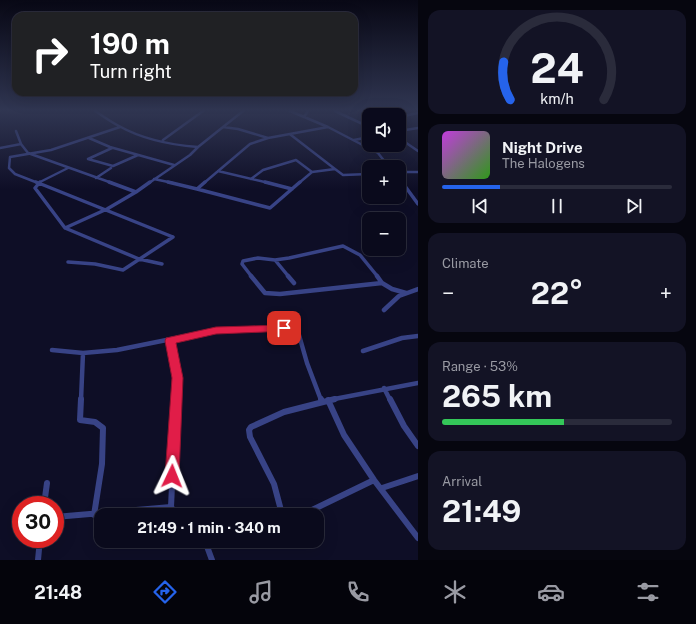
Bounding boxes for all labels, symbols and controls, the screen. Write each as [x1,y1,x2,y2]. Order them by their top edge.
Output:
text: 190 m [90,27,170,60]
icon: right [24,28,76,80]
text: 24 [530,43,584,92]
text: Turn right [90,61,172,82]
text: km/h [540,90,574,107]
map controls [362,108,406,256]
button: sound [362,108,406,152]
text: Night Drive [502,139,583,156]
text: The Halogens [502,156,585,171]
button: + [362,160,406,204]
icon: previous [469,195,491,217]
icon: pause [546,195,568,217]
icon: next [623,195,645,217]
button: − [362,212,406,256]
text: Climate [442,256,489,271]
text: 22° [531,275,583,311]
text: − [442,280,454,306]
text: + [660,280,672,306]
pin [267,311,301,345]
icon: arrive [273,317,295,339]
text: Range · 53% [442,359,518,374]
text: 265 km [442,378,552,414]
position arrow [151,455,193,497]
text: Arrival [442,474,482,489]
text: 21:49 [442,493,521,529]
speed limit sign: 30 [12,496,64,548]
text: 21:49 · 1 min · 340 m [137,519,281,536]
icon: directions [151,578,179,606]
icon: music [247,578,275,606]
icon: phone [344,578,372,606]
icon: climate [441,578,469,606]
icon: car [537,578,565,606]
icon: filters [634,578,662,606]
text: 21:48 [34,582,82,603]

